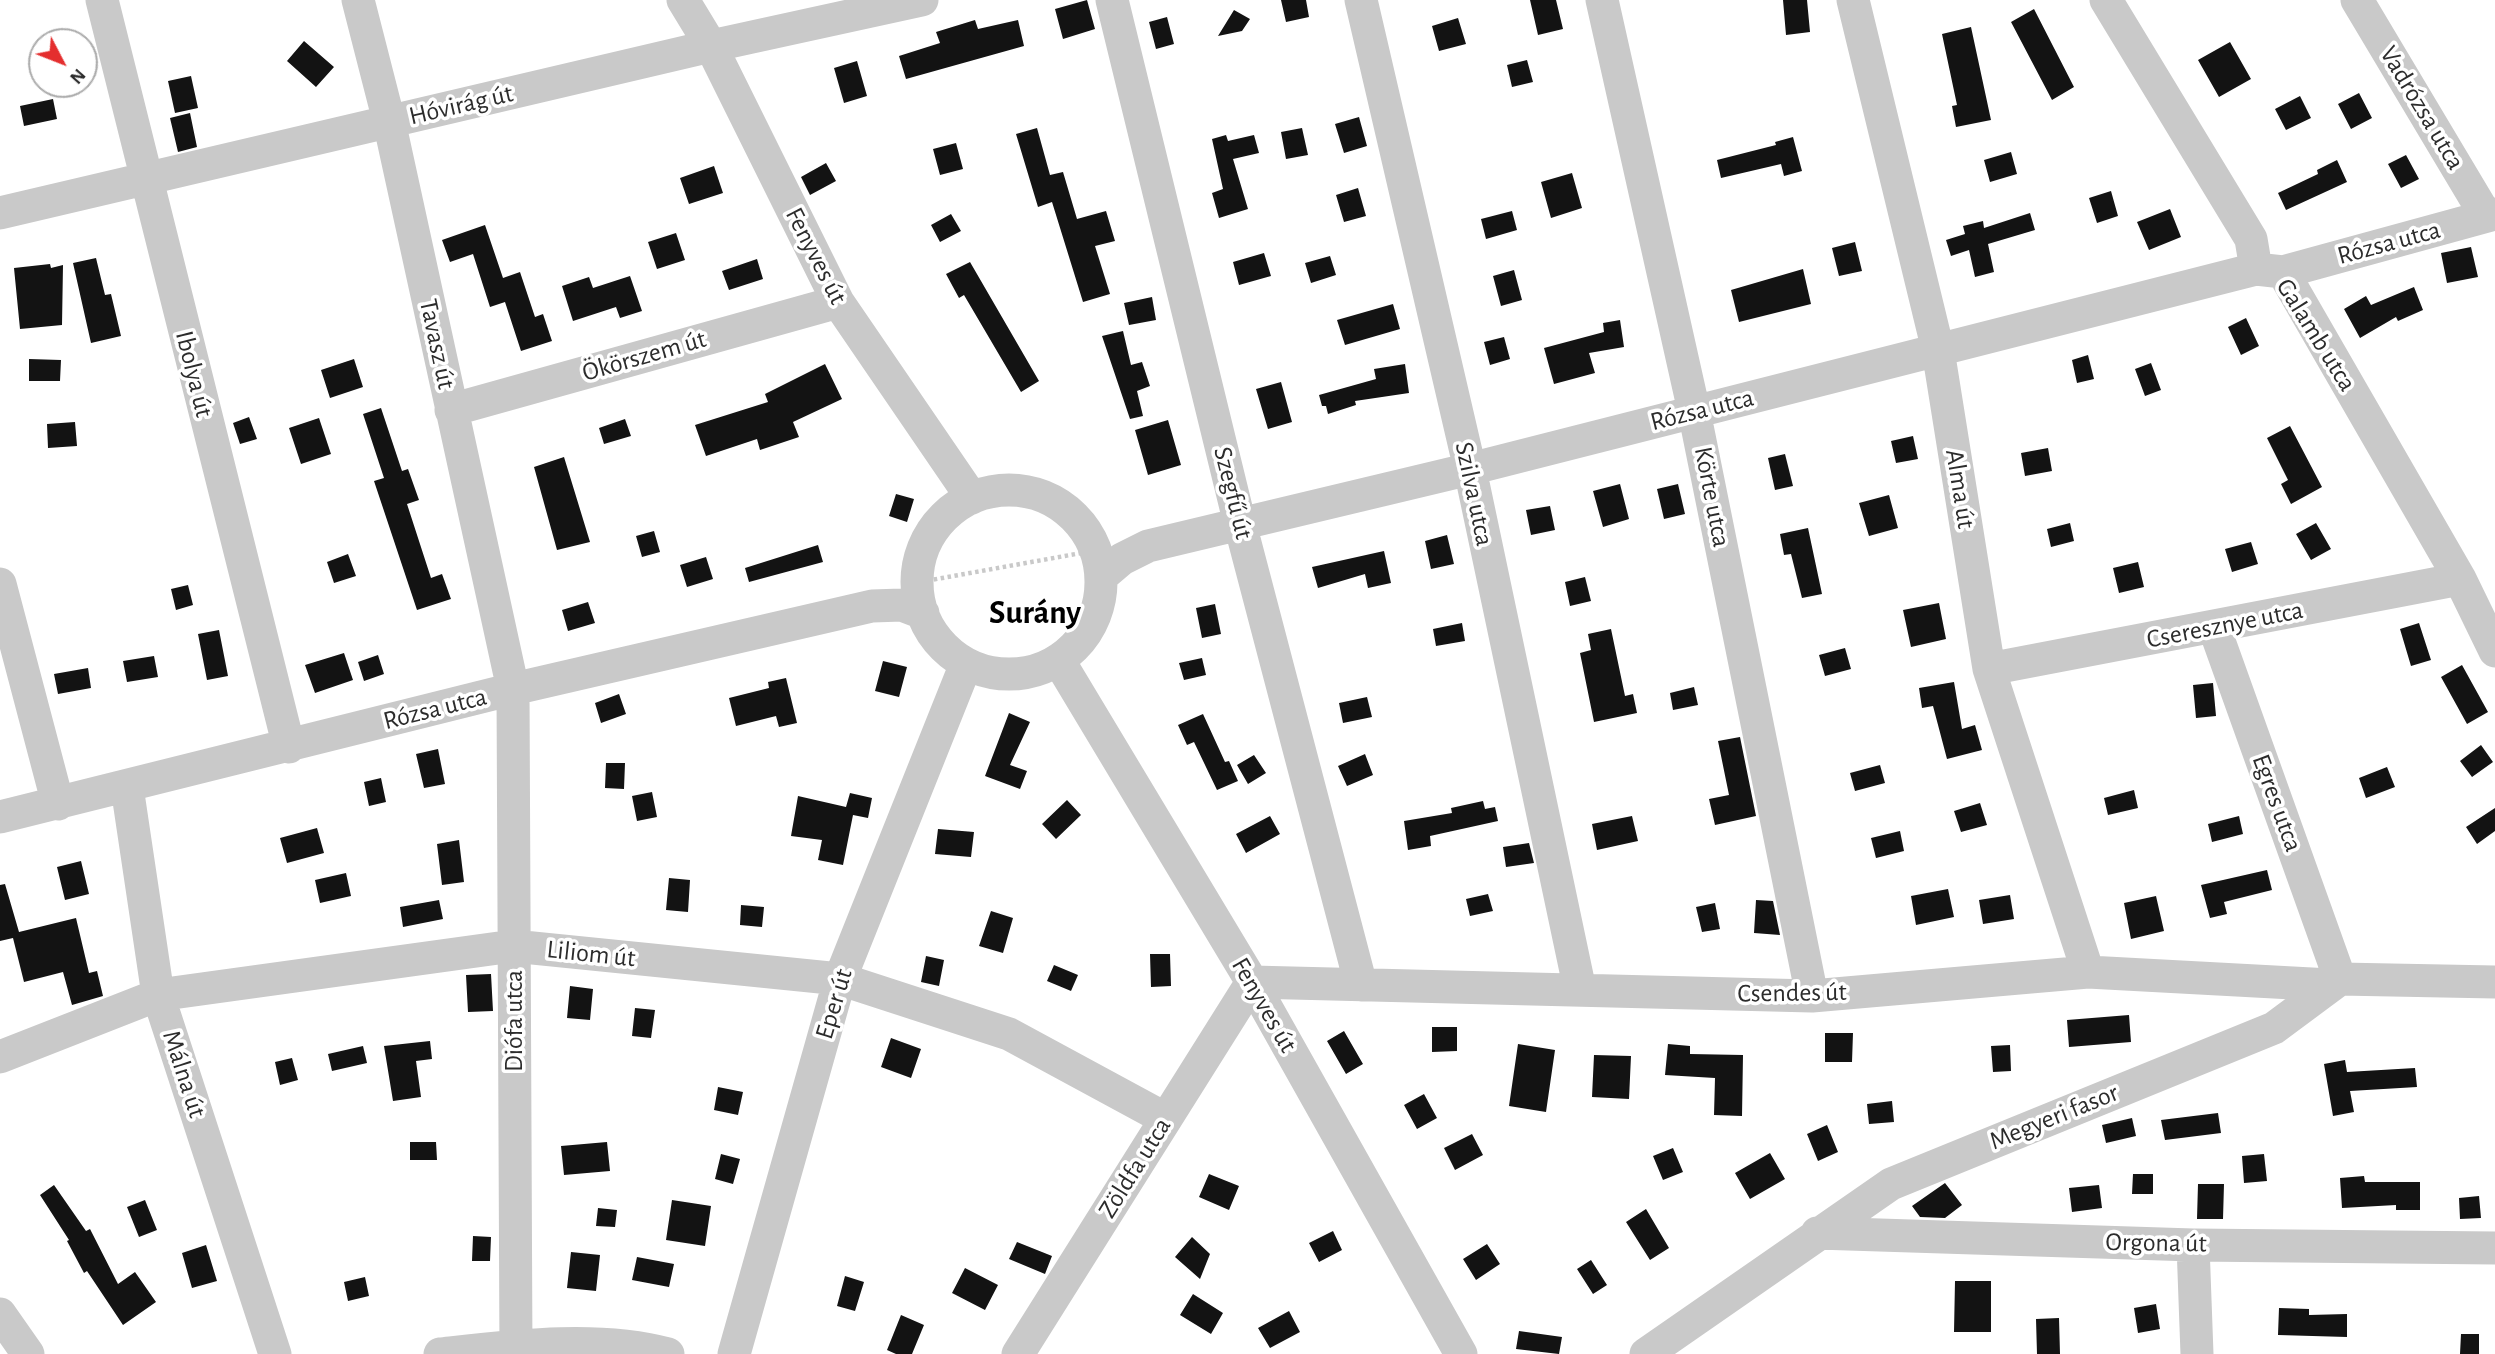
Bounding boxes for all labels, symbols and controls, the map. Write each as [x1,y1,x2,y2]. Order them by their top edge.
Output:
north arrow [28,28,98,98]
street label: Vadrózsa utca [2373,40,2471,176]
text: N [66,65,89,87]
street label: Hóvirág út [406,78,516,132]
street label: Fenyves út [778,202,854,310]
street label: Rózsa utca [2334,214,2444,272]
street label: Galamb utca [2269,273,2363,397]
street label: Tavasz út [412,296,462,392]
street label: Ökörszem út [578,323,710,389]
street label: Ibolya út [168,328,220,420]
street label: Rózsa utca [1647,382,1757,438]
street label: Szilva utca [1448,439,1500,549]
street label: Szegfű út [1206,444,1260,542]
street label: Körte utca [1687,444,1737,550]
street label: Alma út [1938,447,1982,531]
district label: Surány [989,593,1081,633]
street label: Cseresznye utca [2144,595,2306,655]
street label: Rózsa utca [380,681,490,737]
street label: Egres utca [2245,750,2309,856]
street label: Liliom út [545,934,637,974]
street label: Fenyves út [1224,952,1304,1058]
street label: Eper út [809,965,859,1043]
street label: Diófa utca [498,970,530,1072]
street label: Csendes út [1737,976,1847,1010]
street label: Málna út [155,1026,213,1122]
street label: Megyeri fasor [1985,1077,2123,1157]
street label: Zöldfa utca [1092,1112,1178,1224]
street label: Orgona út [2105,1227,2207,1259]

